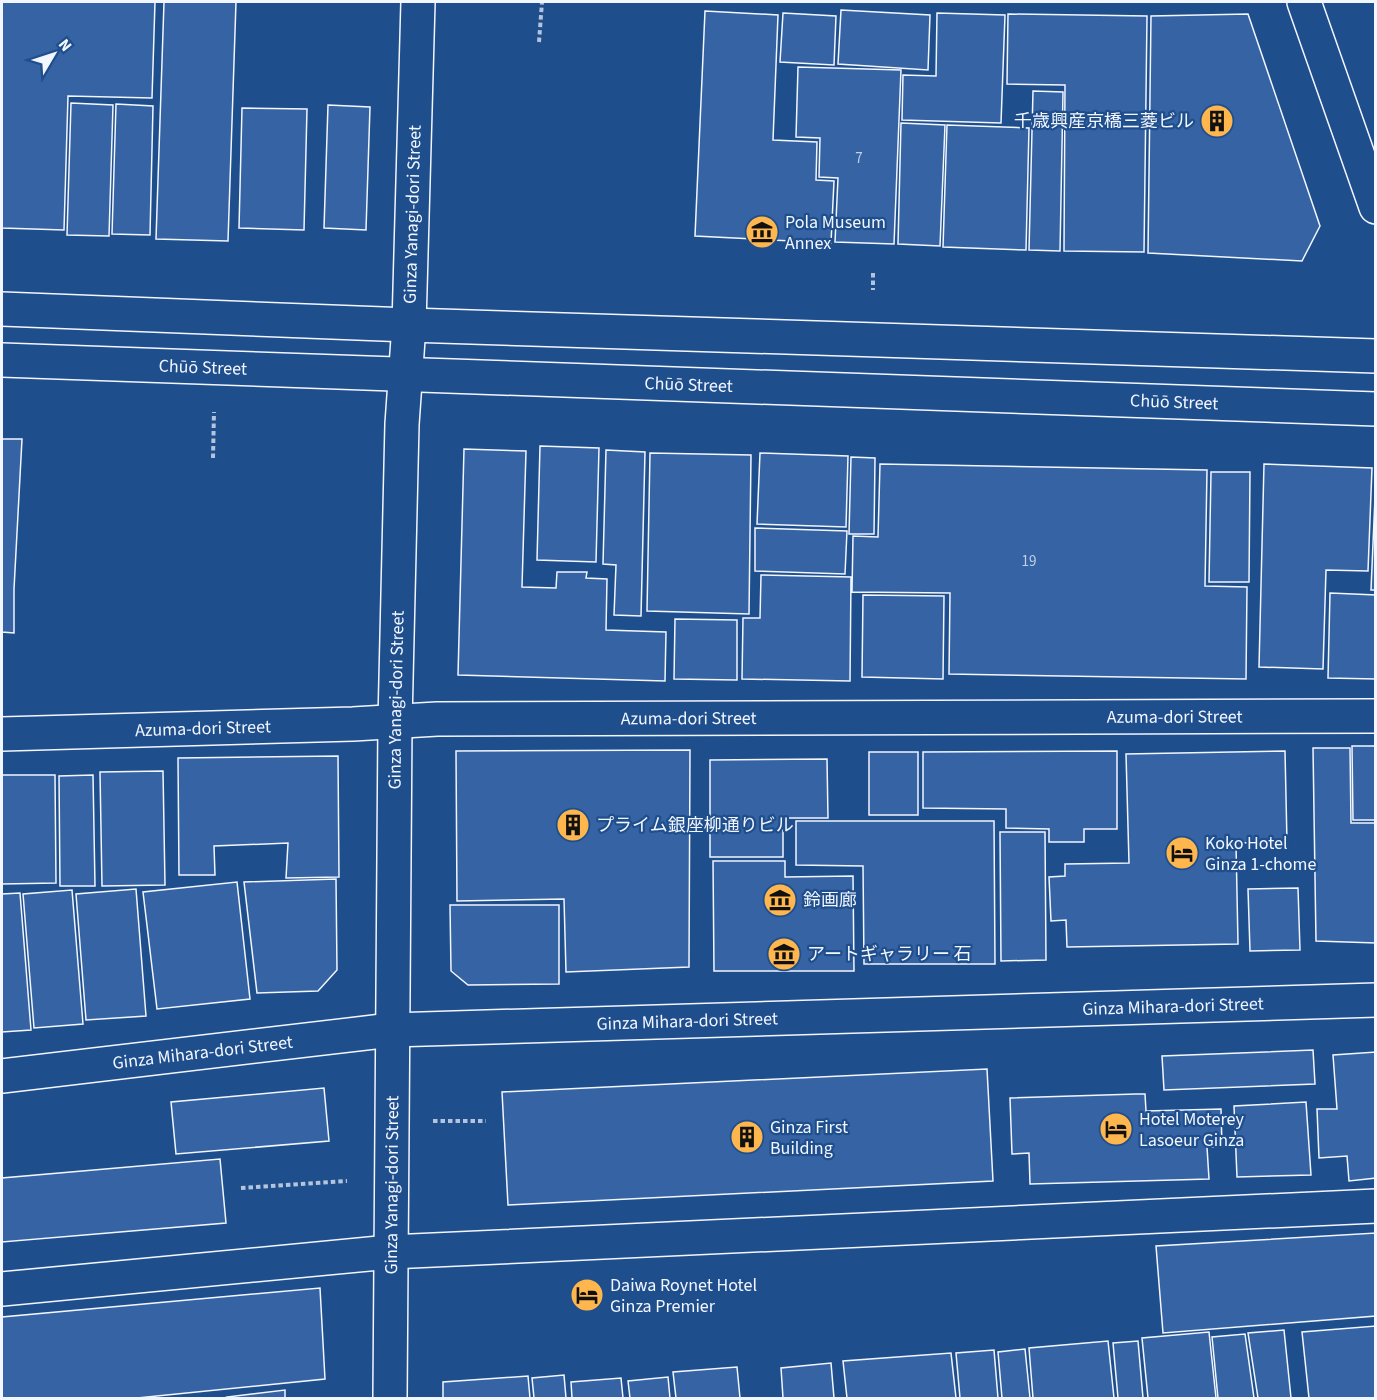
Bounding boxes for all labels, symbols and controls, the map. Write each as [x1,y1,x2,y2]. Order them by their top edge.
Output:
north arrow [24,24,84,84]
text: N [53,34,77,56]
building icon: 千歳興産京橋三菱ビル [1199,103,1235,139]
place label: 千歳興産京橋三菱ビル [1014,109,1194,134]
street label: Ginza Yanagi-dori Street [398,125,428,304]
house number: 7 [855,148,863,169]
place label: Pola Museum Annex [785,210,886,256]
museum icon: Pola Museum Annex [744,214,780,250]
street label: Chūō Street [158,354,247,382]
street label: Chūō Street [644,371,733,399]
street label: Chūō Street [1130,388,1219,416]
house number: 19 [1022,551,1036,572]
street label: Ginza Yanagi-dori Street [383,610,411,790]
street label: Azuma-dori Street [1107,704,1243,730]
street label: Azuma-dori Street [621,706,757,731]
street label: Azuma-dori Street [135,714,271,743]
building icon: プライム銀座柳通りビル [555,807,591,843]
place label: プライム銀座柳通りビル [596,813,794,838]
place label: Koko Hotel Ginza 1-chome [1205,831,1317,877]
hotel icon: Koko Hotel Ginza 1-chome [1164,835,1200,871]
museum icon: 鈴画廊 [762,882,798,918]
place label: 鈴画廊 [803,888,857,913]
museum icon: アートギャラリー 石 [766,936,802,972]
place label: アートギャラリー 石 [807,942,972,967]
street label: Ginza Mihara-dori Street [1082,991,1264,1022]
street label: Ginza Mihara-dori Street [596,1006,778,1037]
street label: Ginza Mihara-dori Street [111,1030,294,1076]
street label: Ginza Yanagi-dori Street [379,1095,405,1275]
place label: Hotel Moterey Lasoeur Ginza [1139,1107,1245,1153]
hotel icon: Hotel Moterey Lasoeur Ginza [1098,1111,1134,1147]
place label: Ginza First Building [770,1115,848,1161]
building icon: Ginza First Building [729,1119,765,1155]
place label: Daiwa Roynet Hotel Ginza Premier [610,1273,757,1319]
hotel icon: Daiwa Roynet Hotel Ginza Premier [569,1277,605,1313]

